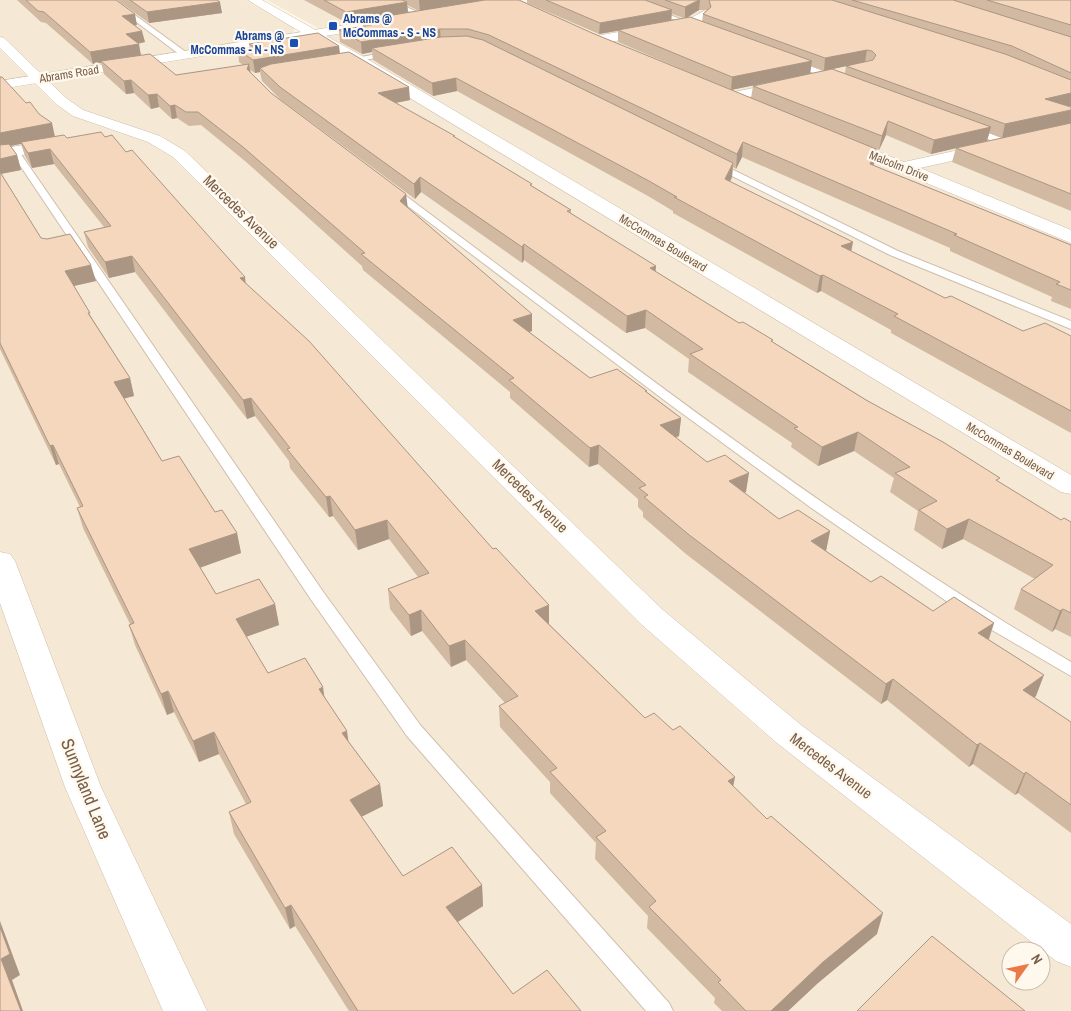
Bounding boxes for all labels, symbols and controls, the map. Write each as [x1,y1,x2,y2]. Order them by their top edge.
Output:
place label: Abrams @ McCommas - S - NS [343,11,436,41]
marker: Abrams @ McCommas - S - NS [327,20,339,32]
place label: Abrams @ McCommas - N - NS [191,28,284,58]
marker: Abrams @ McCommas - N - NS [288,37,300,49]
street label: Abrams Road [37,61,100,87]
street label: Malcolm Drive [867,147,931,185]
street label: Mercedes Avenue [199,170,284,253]
street label: McCommas Boulevard [616,211,710,275]
street label: McCommas Boulevard [963,419,1057,483]
street label: Mercedes Avenue [488,454,573,537]
street label: Mercedes Avenue [786,728,877,804]
street label: Sunnyland Lane [55,735,118,843]
north arrow [1001,941,1051,991]
text: N [1027,951,1047,967]

